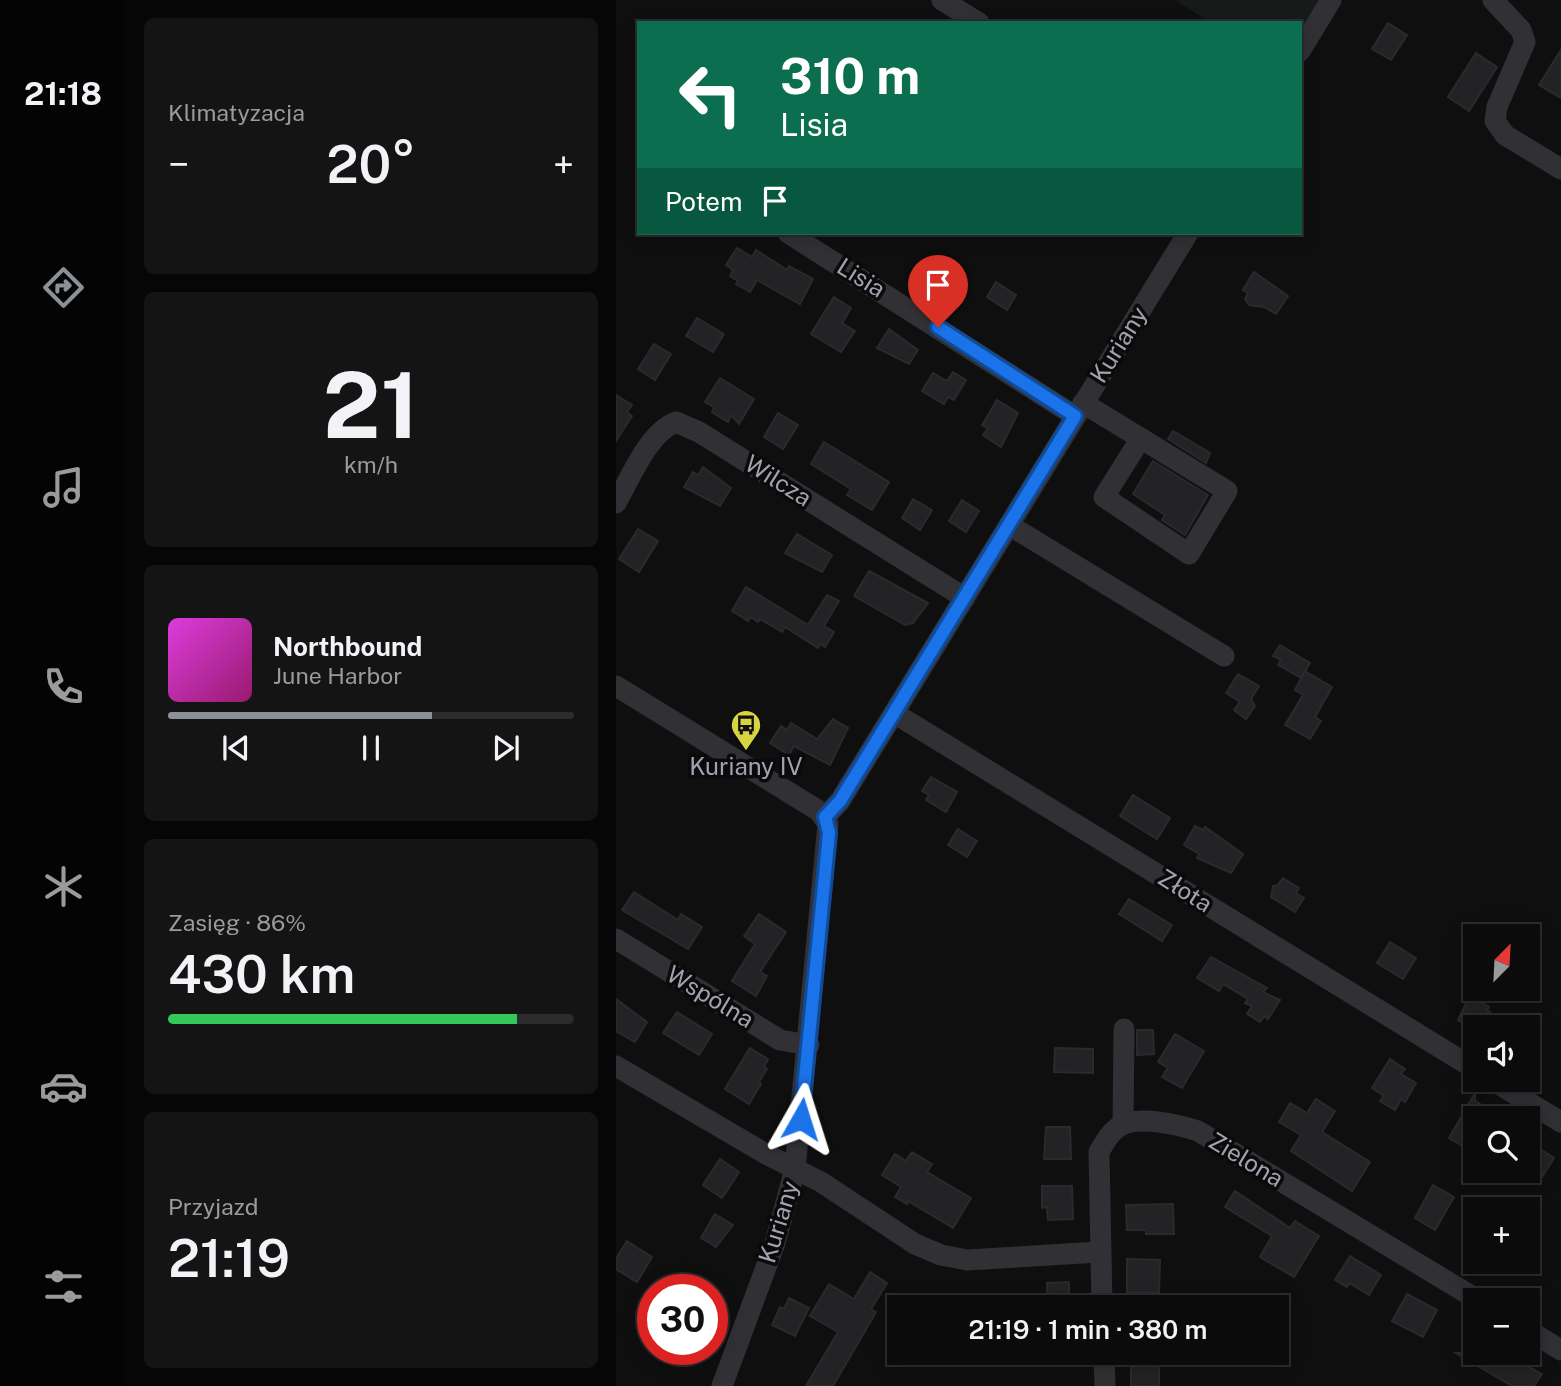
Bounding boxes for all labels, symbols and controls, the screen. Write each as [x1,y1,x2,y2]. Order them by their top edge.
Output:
text: 310 m [780,47,920,105]
icon: left [665,49,756,140]
text: 21:18 [24,75,102,112]
text: Klimatyzacja [168,99,305,126]
text: Lisia [780,106,848,143]
text: 20° [326,134,416,195]
text: − [168,142,189,187]
text: + [553,142,574,187]
icon: arrive [756,182,794,220]
text: Potem [665,186,742,217]
street label: Lisia [832,252,891,303]
pin [908,255,968,327]
icon: directions [39,263,88,312]
icon: arrive [919,266,957,304]
street label: Kuriany [1084,301,1153,388]
text: 21 [323,352,419,458]
street label: Wilcza [740,449,817,511]
text: km/h [344,451,398,478]
icon: music [39,463,88,512]
text: Northbound [273,631,422,662]
icon: phone [39,662,88,711]
text: June Harbor [273,662,402,689]
bus stop icon: Kuriany IV [729,708,763,752]
icon: previous [217,729,255,767]
icon: pause [352,729,390,767]
icon: next [487,729,525,767]
place label: Kuriany IV [689,752,803,780]
icon: climate [39,862,88,911]
street label: Złota [1153,863,1218,917]
text: Zasięg · 86% [168,909,306,936]
north arrow [1463,924,1540,1001]
map controls [1463,924,1540,1365]
text: 430 km [168,944,355,1005]
street label: Wspólna [662,959,759,1033]
button: sound [1463,1015,1540,1092]
icon: car [39,1062,88,1111]
position arrow [764,1082,838,1156]
button: search [1463,1106,1540,1183]
street label: Zielona [1204,1126,1289,1192]
street label: Kuriany [752,1177,804,1266]
text: Przyjazd [168,1193,258,1220]
button: + [1463,1197,1540,1274]
text: 21:19 [168,1228,290,1289]
icon: filters [39,1262,88,1311]
speed limit sign: 30 [637,1274,728,1365]
button: − [1463,1288,1540,1365]
text: 21:19 · 1 min · 380 m [969,1314,1207,1345]

